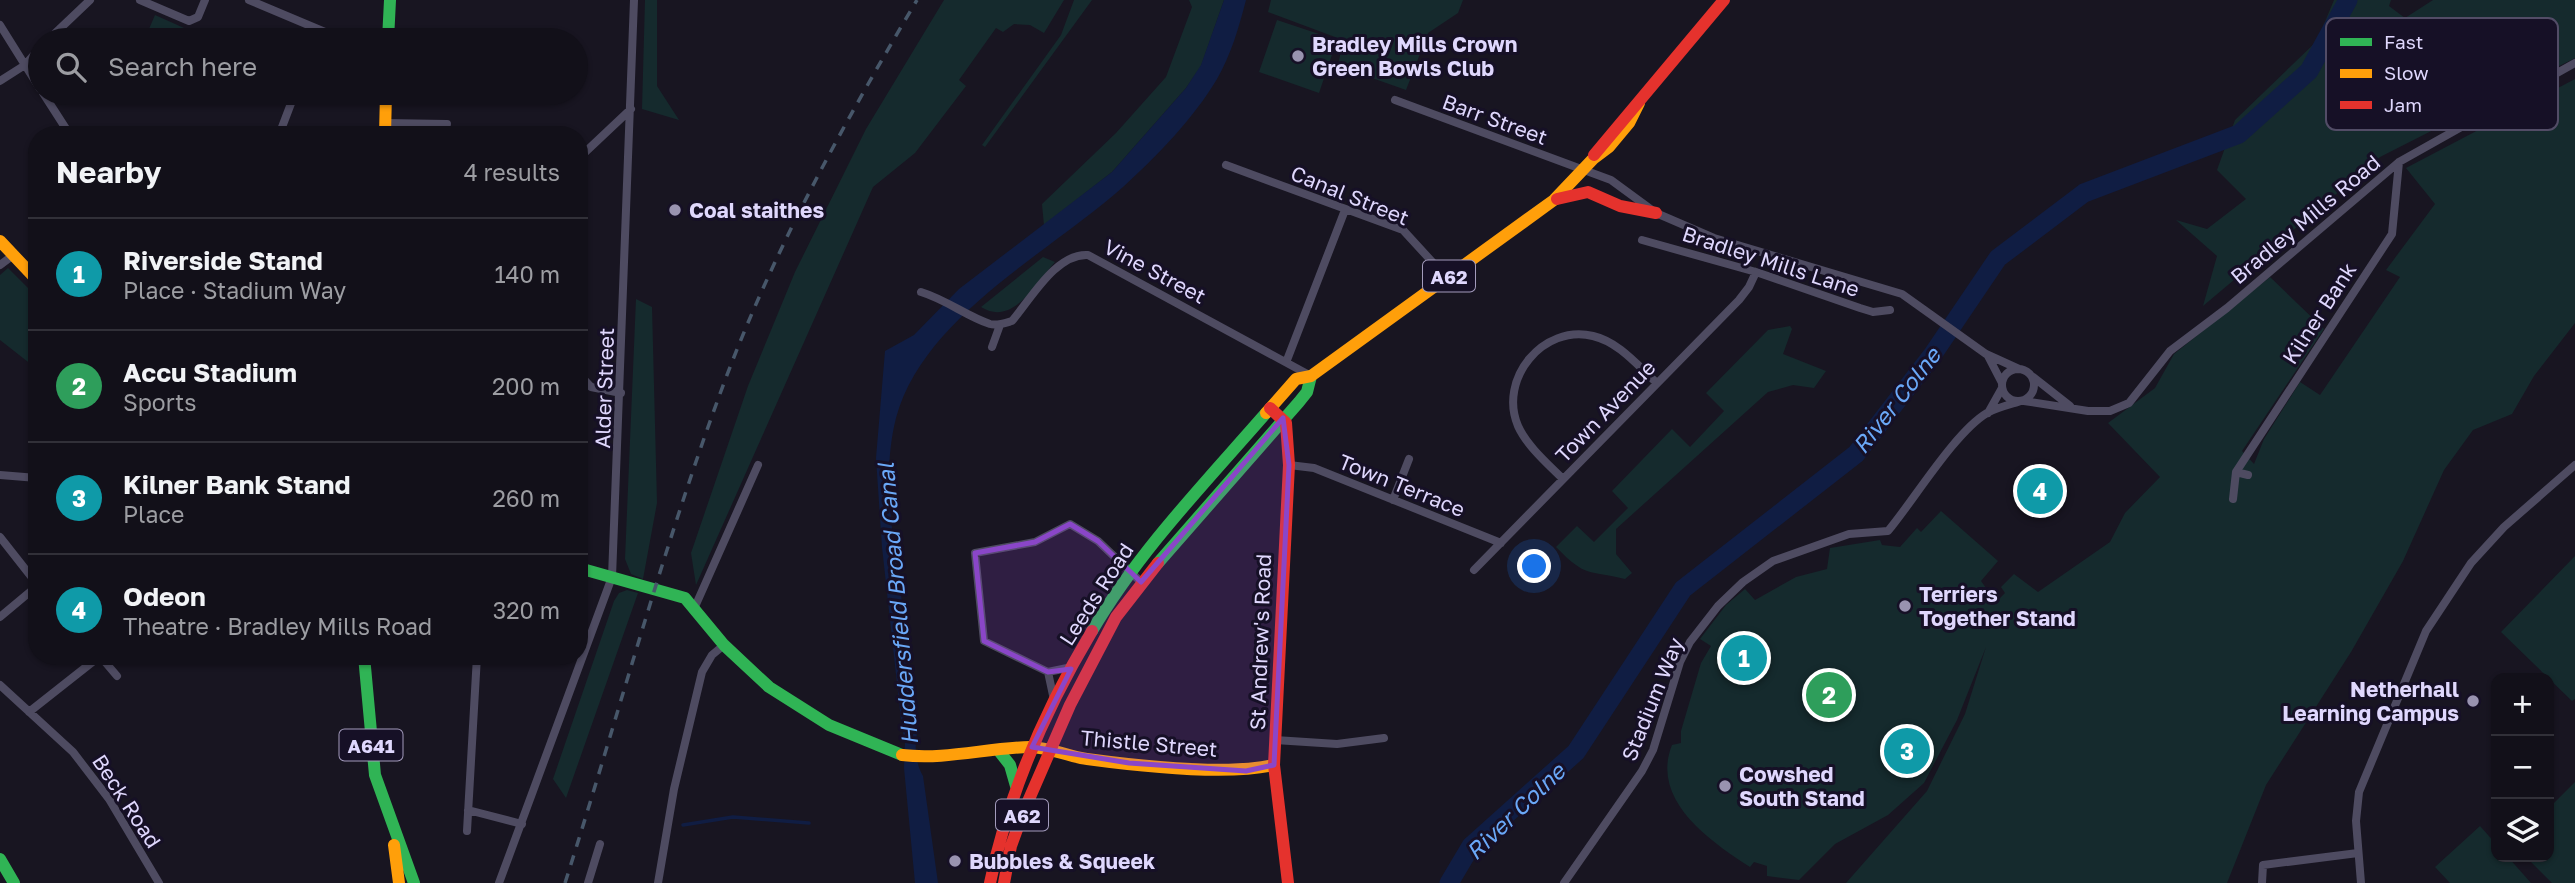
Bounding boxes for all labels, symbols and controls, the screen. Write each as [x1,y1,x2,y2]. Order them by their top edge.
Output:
legend [2326,18,2558,130]
search box [28,28,588,105]
text: Fast [2384,30,2423,53]
place label: Bradley Mills Crown Green Bowls Club [1312,31,1517,81]
icon: search [52,48,90,86]
marker: Bradley Mills Crown Green Bowls Club [1290,48,1306,64]
text: Search here [108,51,257,82]
text: Slow [2384,61,2429,84]
street label: Barr Street [1439,88,1551,150]
text: Jam [2384,93,2422,116]
street label: Bradley Mills Road [2225,149,2385,289]
text: Nearby [56,154,161,190]
text: 4 results [464,158,560,186]
street label: Canal Street [1287,160,1413,230]
place label: Coal staithes [689,197,824,223]
marker: Coal staithes [667,202,683,218]
street label: Bradley Mills Lane [1679,220,1863,302]
street label: Vine Street [1099,233,1211,309]
text: Riverside Stand [123,245,323,276]
street label: Kilner Bank [2276,257,2362,369]
text: 1 [73,260,85,288]
text: 140 m [494,260,560,288]
road number: A62 [1423,260,1475,292]
text: Place · Stadium Way [123,276,346,304]
street label: Alder Street [589,327,619,449]
water label: River Colne [1846,340,1947,458]
street label: Town Avenue [1550,354,1660,468]
text: Accu Stadium [123,357,297,388]
text: 2 [72,372,86,400]
text: 200 m [492,372,560,400]
text: Sports [123,388,197,416]
street label: Town Terrace [1335,448,1469,522]
water label: Huddersfield Broad Canal [871,460,923,746]
pin: 4 [2017,465,2063,517]
text: Kilner Bank Stand [123,469,350,500]
text: 3 [72,484,86,512]
text: 260 m [492,484,560,512]
text: Place [123,500,184,528]
street label: Leeds Road [1053,538,1139,650]
your location [1517,549,1551,583]
street label: St Andrew's Road [1244,553,1276,731]
text: Odeon [123,581,206,612]
place label: Terriers Together Stand [1919,581,2076,631]
text: 4 [72,596,86,624]
text: 320 m [493,596,560,624]
marker: Terriers Together Stand [1897,598,1913,614]
text: Theatre · Bradley Mills Road [123,612,432,640]
pin: 1 [1721,632,1767,684]
street label: Stadium Way [1615,633,1689,765]
pin: 2 [1806,669,1852,721]
map controls [2491,673,2554,862]
button: + [2491,673,2554,736]
place label: Netherhall Learning Campus [2282,676,2459,726]
marker: Netherhall Learning Campus [2465,693,2481,709]
street label: Thistle Street [1080,724,1218,762]
pin: 3 [1884,725,1930,777]
road number: A641 [340,730,402,760]
button: − [2491,736,2554,799]
street label: Beck Road [87,749,167,853]
water label: River Colne [1460,756,1571,865]
place label: Cowshed South Stand [1739,761,1865,811]
marker: Cowshed South Stand [1717,778,1733,794]
button: layers [2491,799,2554,862]
road number: A62 [996,800,1048,830]
place label: Bubbles & Squeek [969,848,1155,874]
marker: Bubbles & Squeek [947,853,963,869]

